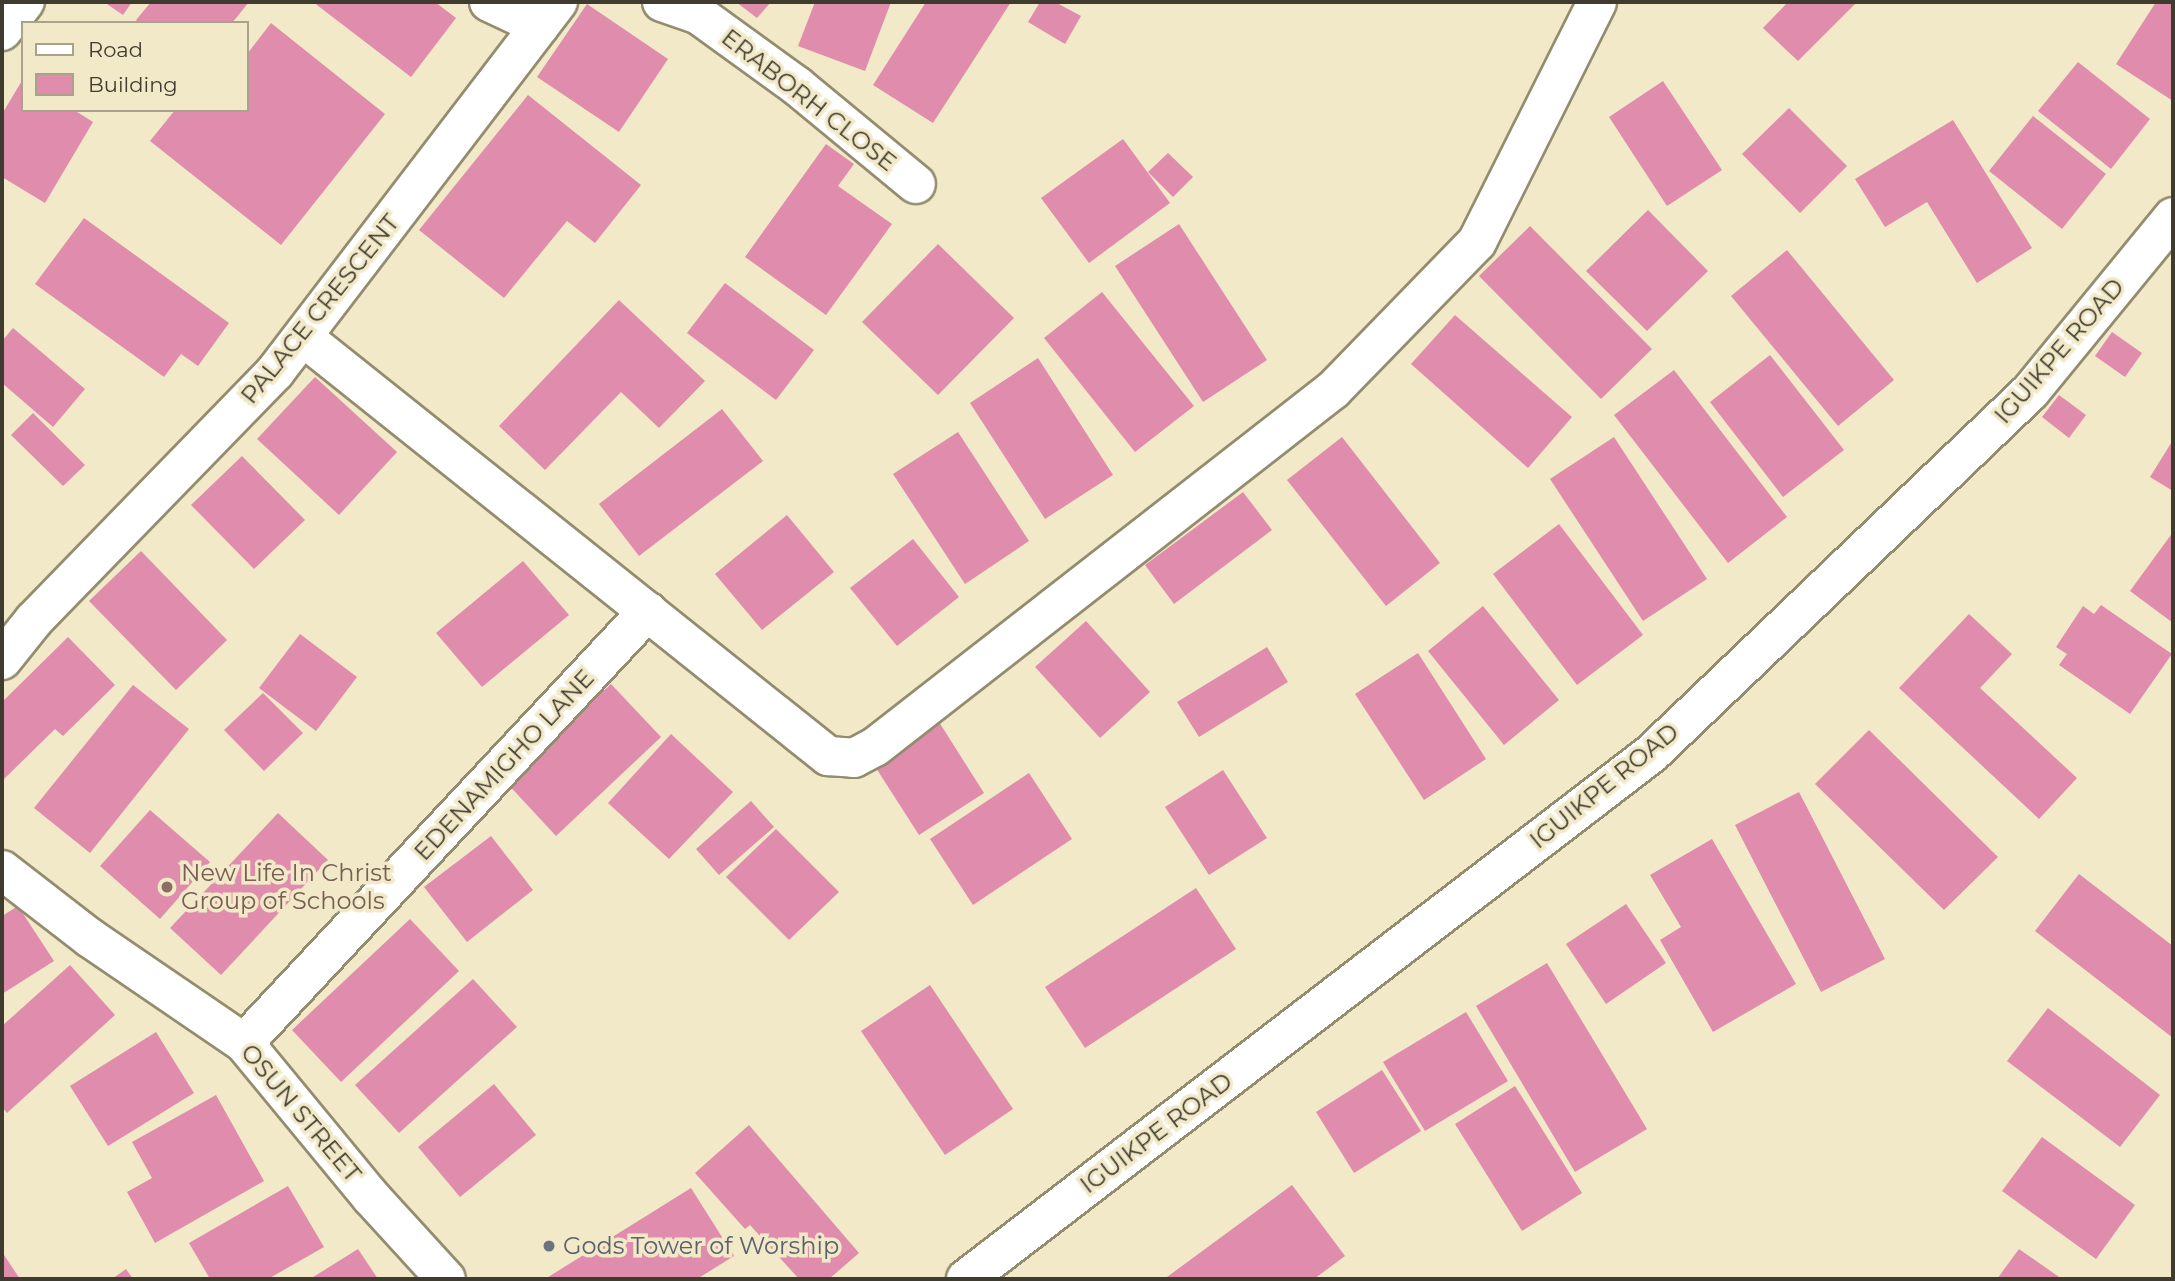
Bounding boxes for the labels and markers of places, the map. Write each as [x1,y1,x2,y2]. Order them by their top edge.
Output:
place label: New Life In Christ Group of Schools [181,859,392,915]
marker: New Life In Christ Group of Schools [159,879,175,895]
place label: Gods Tower of Worship [563,1232,839,1260]
marker: Gods Tower of Worship [541,1238,557,1254]

